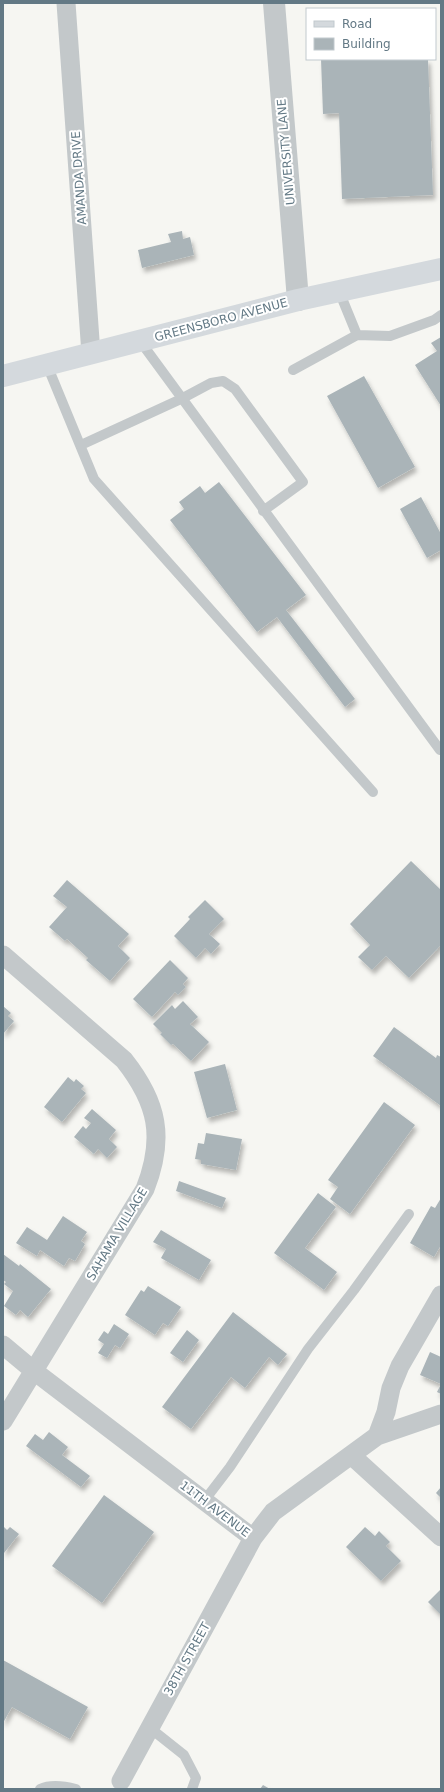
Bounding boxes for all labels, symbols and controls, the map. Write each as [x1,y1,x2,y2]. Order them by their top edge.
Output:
legend [306,8,436,60]
text: Road [342,17,372,31]
text: Building [342,37,391,51]
street label: UNIVERSITY LANE [274,98,298,206]
street label: AMANDA DRIVE [69,131,89,225]
street label: GREENSBORO AVENUE [153,296,289,344]
street label: SAHAMA VILLAGE [84,1185,150,1283]
street label: 11TH AVENUE [177,1478,253,1540]
street label: 38TH STREET [161,1620,213,1698]

